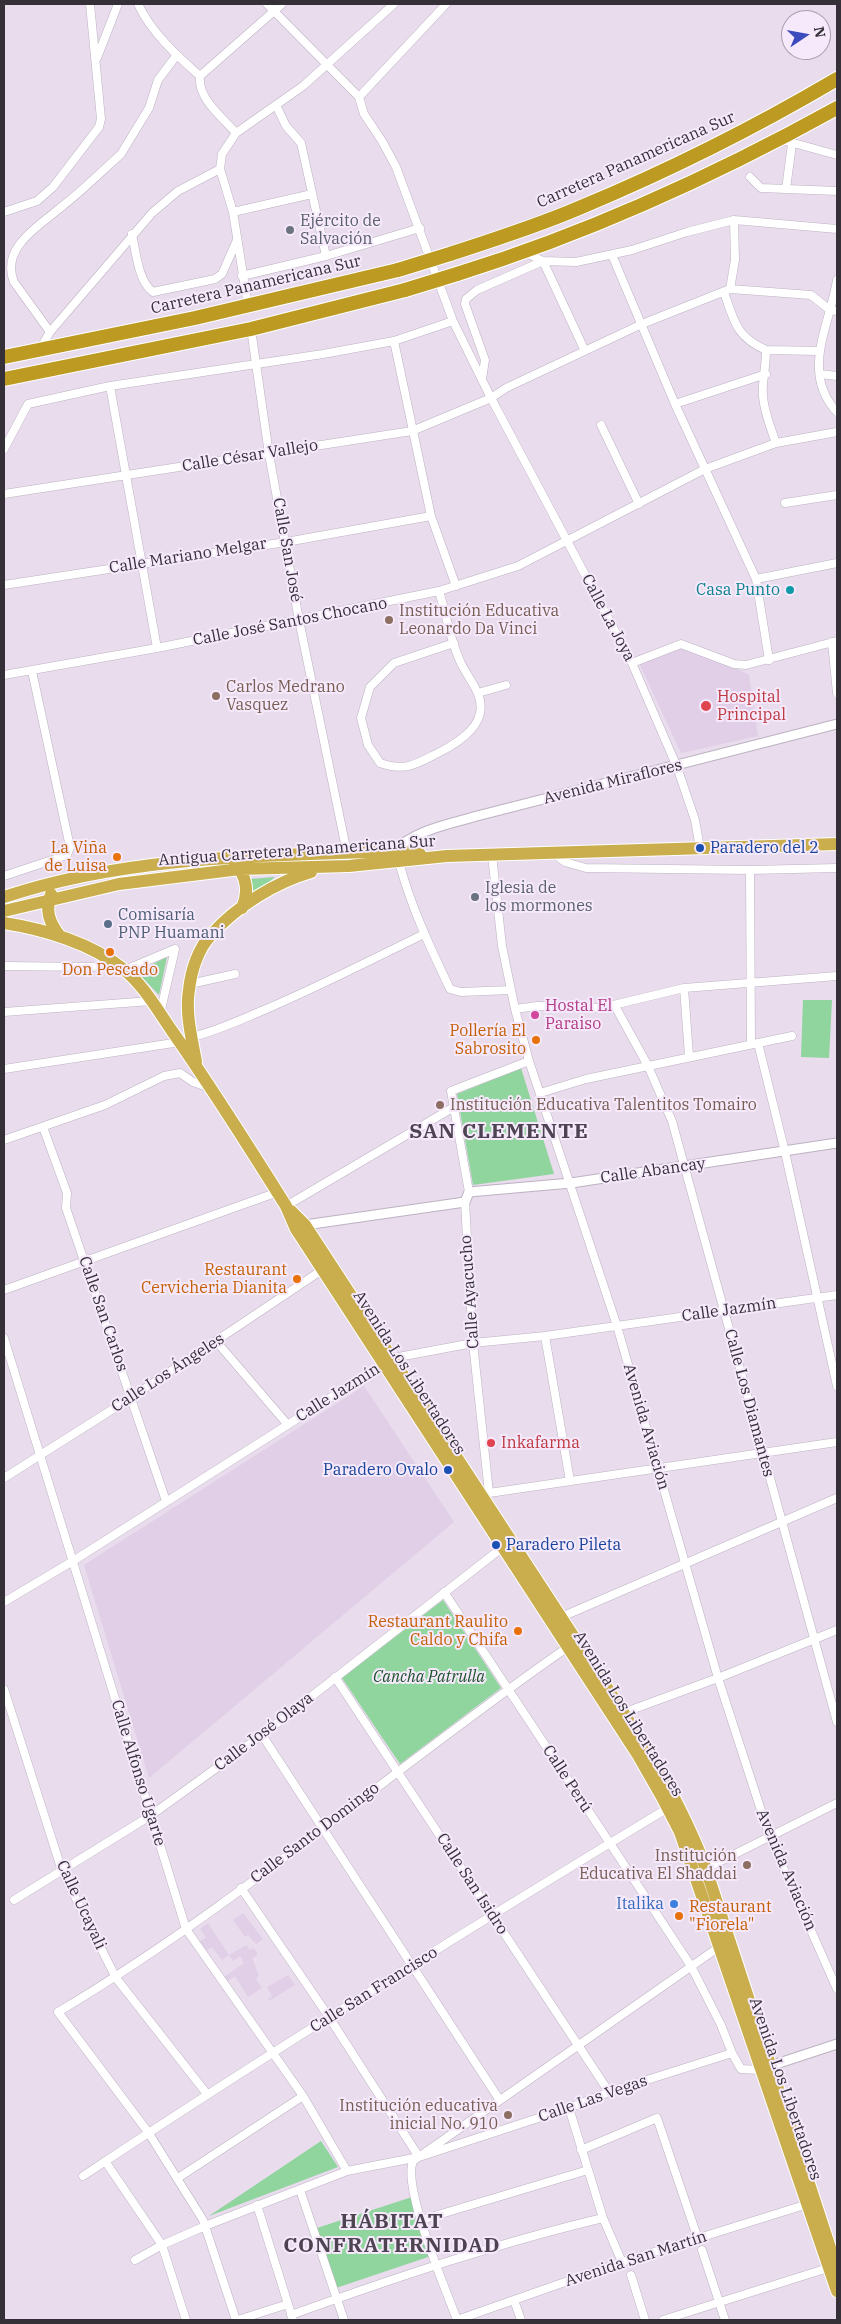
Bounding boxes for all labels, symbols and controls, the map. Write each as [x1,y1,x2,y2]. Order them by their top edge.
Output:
north arrow [781,10,831,60]
text: N [810,25,830,39]
street label: Carretera Panamericana Sur [534,108,738,212]
place label: Ejército de Salvación [300,211,381,249]
marker: Ejército de Salvación [284,224,296,236]
street label: Carretera Panamericana Sur [149,251,363,319]
street label: Calle César Vallejo [181,436,319,476]
street label: Calle San José [268,496,306,604]
street label: Calle Mariano Melgar [108,534,268,578]
street label: Calle La Joya [577,571,639,665]
place label: Casa Punto [696,580,780,600]
marker: Casa Punto [784,584,796,596]
street label: Calle José Santos Chocano [191,594,389,650]
place label: Institución Educativa Leonardo Da Vinci [399,601,559,639]
marker: Institución Educativa Leonardo Da Vinci [383,614,395,626]
place label: Carlos Medrano Vasquez [226,677,345,715]
place label: Hospital Principal [717,687,786,725]
marker: Carlos Medrano Vasquez [210,690,222,702]
marker: Hospital Principal [699,699,713,713]
street label: Avenida Miraflores [542,755,684,809]
street label: Antigua Carretera Panamericana Sur [158,832,436,870]
place label: La Viña de Luisa [44,838,107,876]
place label: Paradero del 2 [710,838,819,858]
marker: Paradero del 2 [694,842,706,854]
marker: La Viña de Luisa [111,851,123,863]
place label: Iglesia de los mormones [485,878,593,916]
marker: Iglesia de los mormones [469,891,481,903]
place label: Comisaría PNP Huamani [118,905,225,943]
marker: Comisaría PNP Huamani [102,918,114,930]
marker: Don Pescado [104,946,116,958]
place label: Don Pescado [62,960,158,980]
place label: Hostal El Paraiso [545,996,612,1034]
marker: Hostal El Paraiso [529,1009,541,1021]
place label: Pollería El Sabrosito [449,1021,526,1059]
marker: Pollería El Sabrosito [530,1034,542,1046]
place label: Institución Educativa Talentitos Tomairo [450,1095,757,1115]
marker: Institución Educativa Talentitos Tomairo [434,1099,446,1111]
district label: SAN CLEMENTE [408,1119,590,1145]
street label: Calle Abancay [599,1154,707,1188]
street label: Calle Ayacucho [456,1234,484,1350]
street label: Calle San Carlos [74,1254,132,1374]
place label: Restaurant Cervicheria Dianita [141,1260,287,1298]
marker: Restaurant Cervicheria Dianita [291,1273,303,1285]
street label: Avenida Los Libertadores [349,1287,469,1459]
street label: Calle Jazmín [680,1294,778,1326]
street label: Calle Los Diamantes [720,1327,778,1479]
street label: Calle Los Ángeles [108,1329,228,1417]
street label: Calle Jazmín [292,1360,384,1426]
street label: Avenida Aviación [619,1362,673,1492]
place label: Inkafarma [501,1433,580,1453]
marker: Inkafarma [485,1437,497,1449]
place label: Paradero Ovalo [323,1460,438,1480]
marker: Paradero Ovalo [442,1464,454,1476]
place label: Paradero Pileta [506,1535,621,1555]
marker: Paradero Pileta [490,1539,502,1551]
place label: Restaurant Raulito Caldo y Chifa [368,1612,508,1650]
marker: Restaurant Raulito Caldo y Chifa [512,1625,524,1637]
street label: Avenida Los Libertadores [569,1628,687,1800]
park label: Cancha Patrulla [373,1667,485,1687]
street label: Calle José Olaya [211,1689,317,1775]
street label: Calle Alfonso Ugarte [107,1698,169,1848]
street label: Calle Perú [538,1742,596,1816]
street label: Calle Santo Domingo [247,1778,383,1888]
street label: Avenida Aviación [752,1806,820,1934]
street label: Calle San Isidro [432,1830,512,1938]
place label: Institución Educativa El Shaddai [579,1846,737,1884]
street label: Calle Ucayali [52,1857,110,1953]
marker: Institución Educativa El Shaddai [741,1859,753,1871]
place label: Italika [616,1894,664,1914]
place label: Restaurant "Fiorela" [689,1897,772,1935]
marker: Italika [668,1898,680,1910]
marker: Restaurant "Fiorela" [673,1910,685,1922]
street label: Calle San Francisco [307,1943,441,2037]
street label: Avenida Los Libertadores [745,1995,825,2183]
street label: Calle Las Vegas [536,2071,650,2127]
place label: Institución educativa inicial No. 910 [339,2096,498,2134]
marker: Institución educativa inicial No. 910 [502,2109,514,2121]
district label: HÁBITAT CONFRATERNIDAD [282,2209,502,2259]
street label: Avenida San Martín [563,2227,709,2291]

